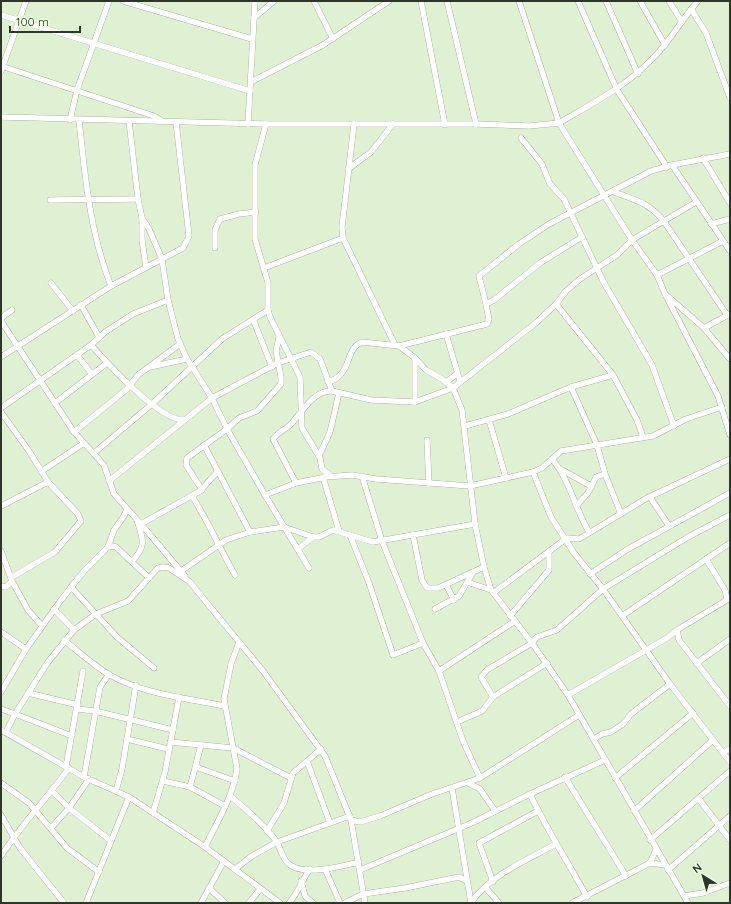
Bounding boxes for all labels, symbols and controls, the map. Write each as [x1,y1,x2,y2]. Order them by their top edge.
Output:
scale bar [10,8,80,34]
text: 100 m [16,14,49,29]
north arrow [683,856,723,896]
text: N [690,860,704,876]

